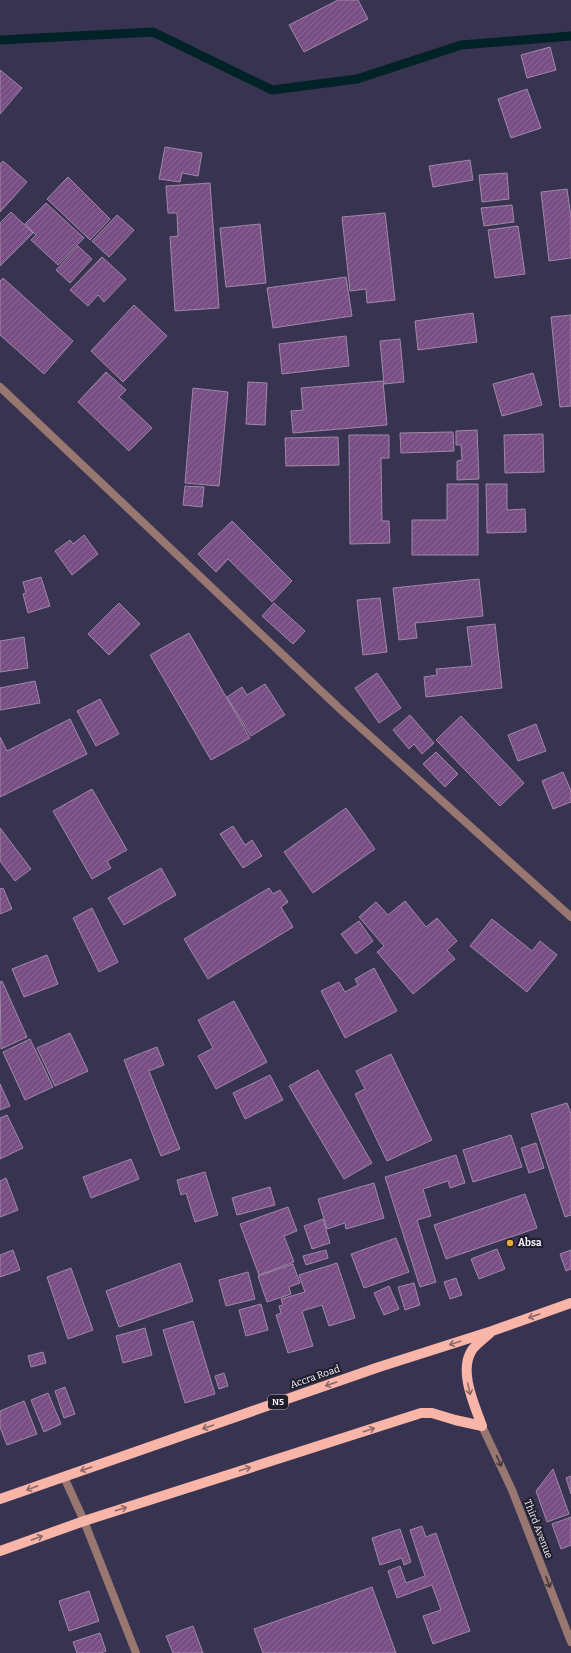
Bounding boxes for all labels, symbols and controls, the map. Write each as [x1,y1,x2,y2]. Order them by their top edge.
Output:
place label: Absa [518,1237,542,1249]
marker: Absa [505,1238,515,1248]
one-way arrow [529,1313,541,1321]
one-way arrow [448,1340,461,1347]
street label: Accra Road [289,1363,342,1391]
one-way arrow [325,1381,338,1388]
one-way arrow [466,1382,474,1395]
road number: N5 [268,1395,288,1409]
one-way arrow [203,1423,215,1431]
one-way arrow [363,1425,375,1433]
one-way arrow [496,1455,503,1467]
one-way arrow [239,1465,251,1473]
one-way arrow [80,1466,92,1474]
one-way arrow [26,1485,39,1492]
street label: Third Avenue [521,1498,555,1560]
one-way arrow [115,1505,128,1512]
one-way arrow [30,1534,42,1542]
one-way arrow [544,1575,552,1587]

